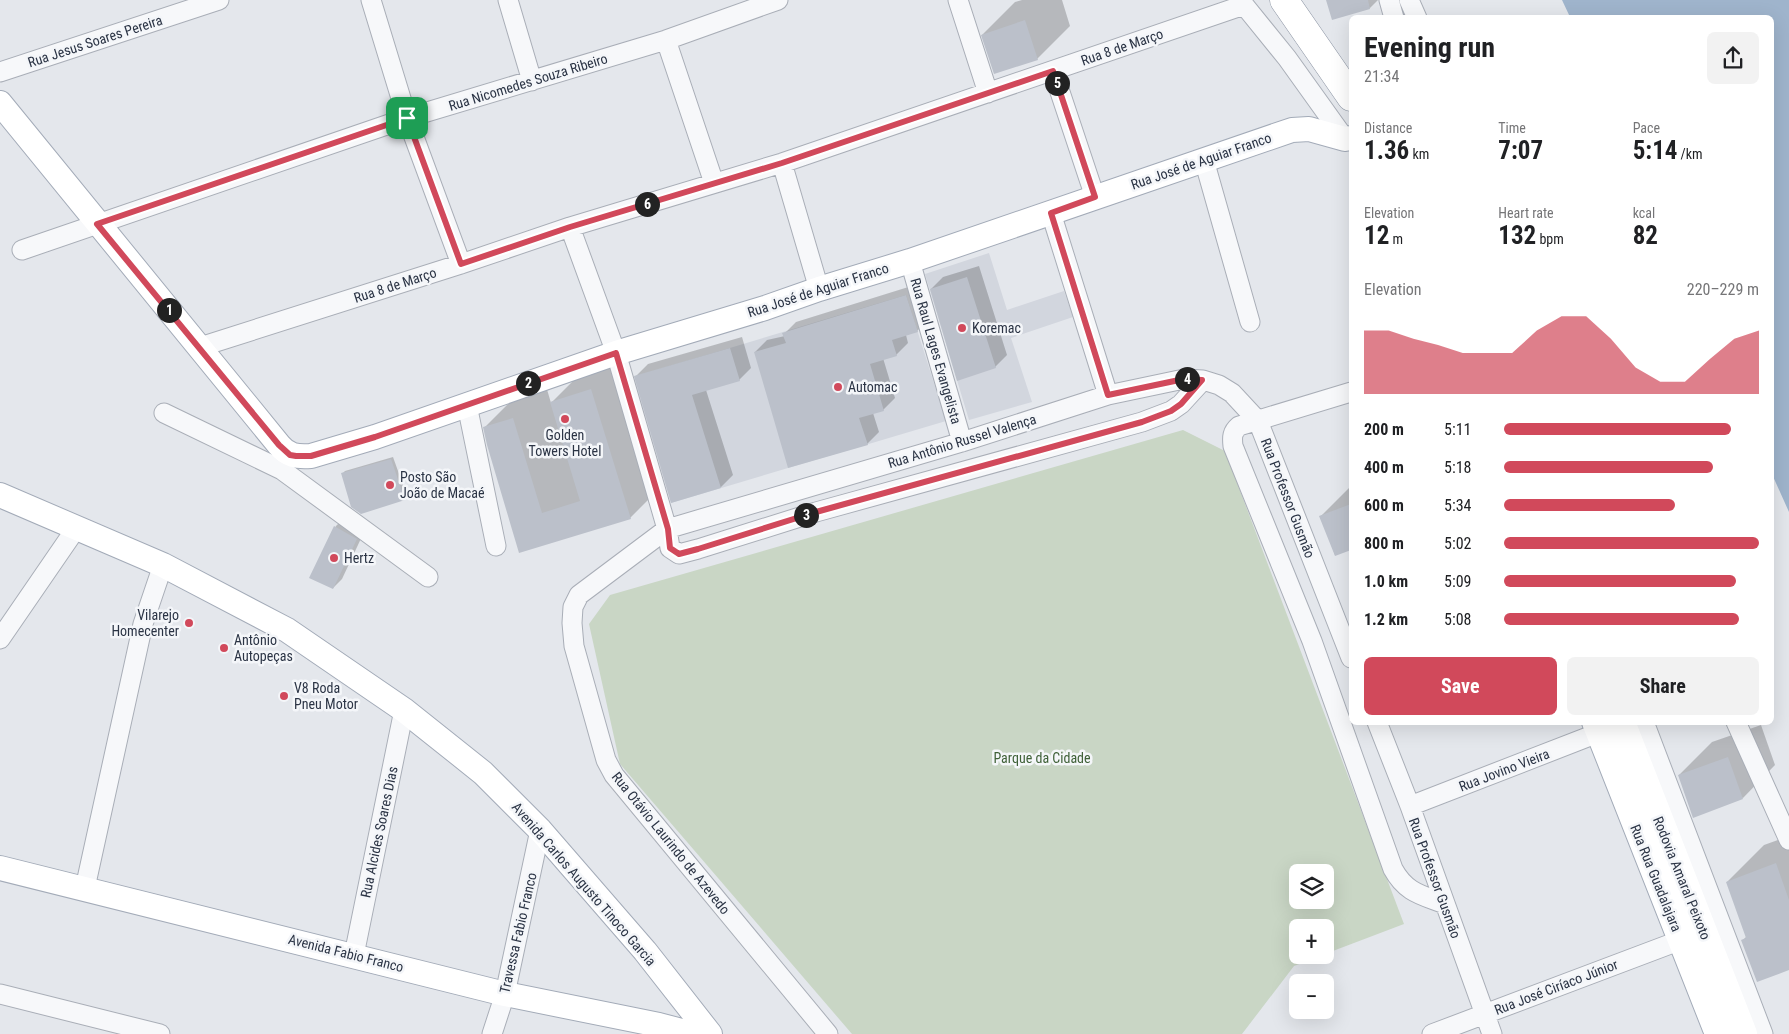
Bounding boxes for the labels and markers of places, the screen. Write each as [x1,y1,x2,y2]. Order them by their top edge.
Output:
pin: 5 [1044,70,1070,96]
pin [386,97,428,139]
pin: 6 [634,192,660,216]
pin: 1 [156,298,182,322]
place label: Koremac [972,320,1021,336]
marker: Koremac [956,322,968,334]
pin: 4 [1174,366,1200,392]
pin: 2 [516,370,540,396]
place label: Automac [848,379,898,395]
marker: Automac [832,381,844,393]
marker: Golden Towers Hotel [559,413,571,425]
place label: Golden Towers Hotel [529,427,601,459]
place label: Posto São João de Macaé [400,469,485,501]
marker: Posto São João de Macaé [384,479,396,491]
pin: 3 [794,502,818,528]
place label: Hertz [344,550,374,566]
marker: Hertz [328,552,340,564]
place label: Vilarejo Homecenter [111,607,179,639]
marker: Vilarejo Homecenter [183,617,195,629]
place label: Antônio Autopeças [234,632,293,664]
marker: Antônio Autopeças [218,642,230,654]
place label: V8 Roda Pneu Motor [294,680,358,712]
marker: V8 Roda Pneu Motor [278,690,290,702]

